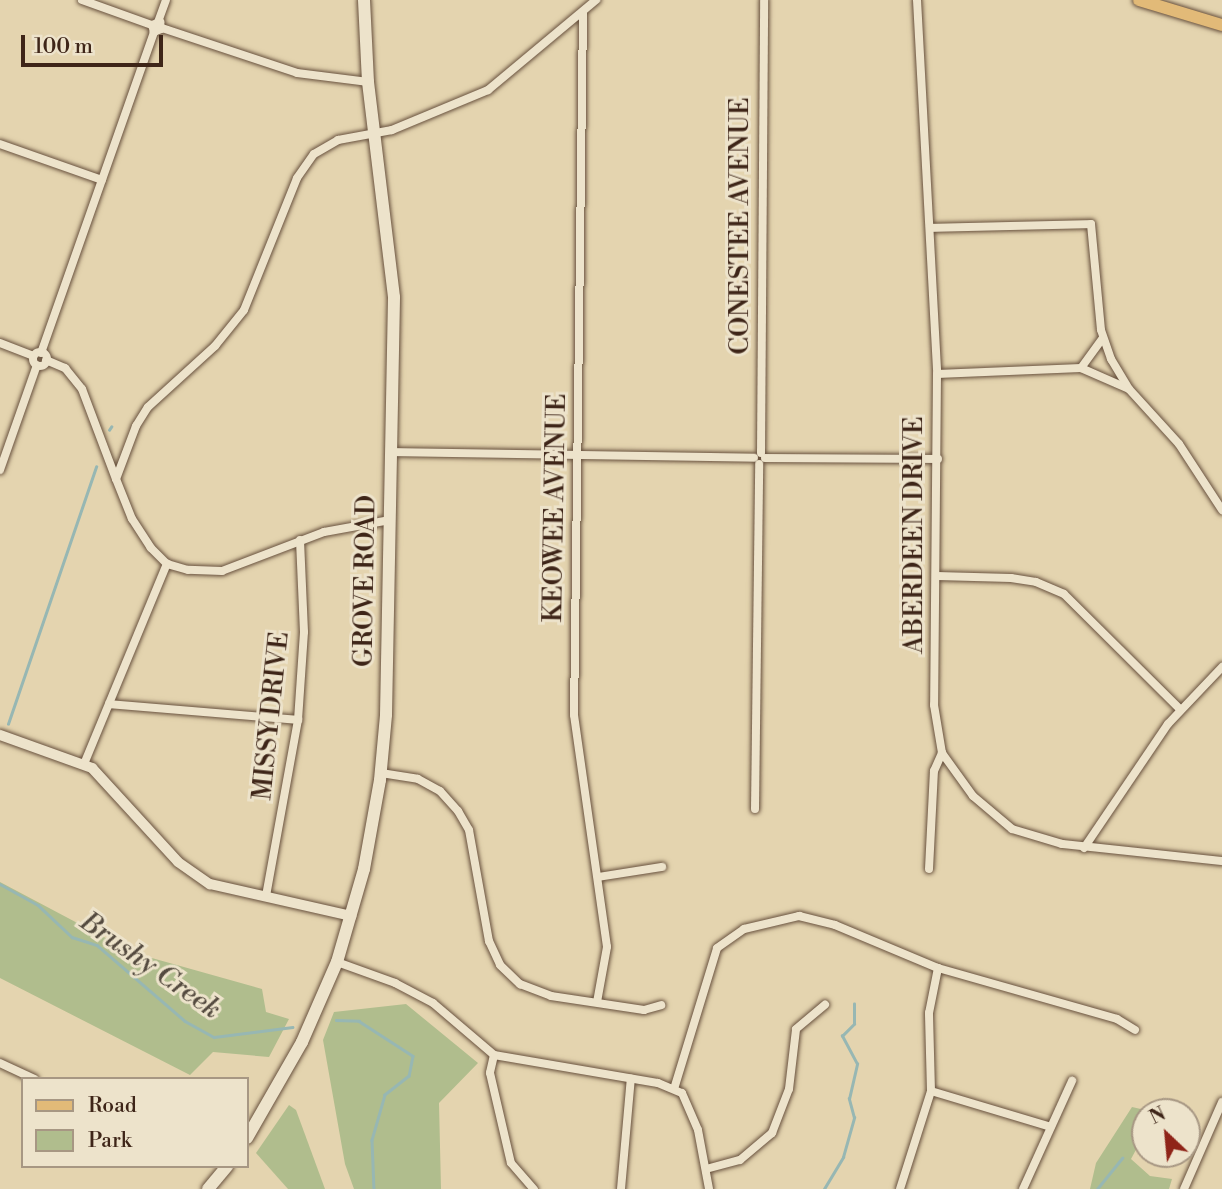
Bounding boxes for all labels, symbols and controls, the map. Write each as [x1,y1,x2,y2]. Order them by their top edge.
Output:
scale bar [24,21,166,65]
text: 100 m [34,34,93,60]
street label: CONESTEE AVENUE [725,97,757,355]
street label: KEOWEE AVENUE [538,393,574,623]
street label: ABERDEEN DRIVE [899,416,931,654]
street label: GROVE ROAD [349,495,383,667]
street label: MISSY DRIVE [248,630,296,802]
water label: Brushy Creek [73,905,227,1027]
legend [21,1077,248,1168]
text: Road [88,1093,137,1119]
north arrow [1131,1098,1201,1168]
text: N [1146,1102,1170,1130]
text: Park [88,1128,132,1154]

